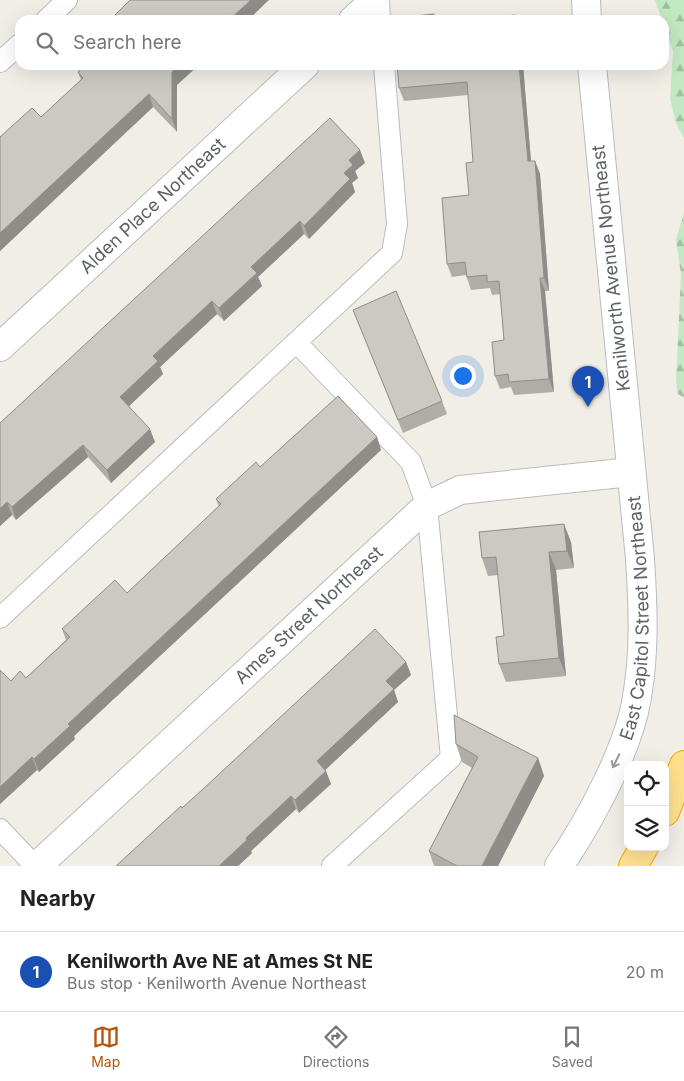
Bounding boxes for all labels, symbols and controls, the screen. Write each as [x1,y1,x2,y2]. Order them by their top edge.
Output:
search box [15,15,669,70]
icon: search [33,29,61,57]
text: Search here [73,31,182,54]
street label: Alden Place Northeast [76,133,229,278]
street label: Kenilworth Avenue Northeast [587,144,634,392]
your location [450,363,476,389]
pin: 1 [572,366,604,407]
street label: East Capitol Street Northeast [615,495,653,743]
street label: Ames Street Northeast [230,541,387,688]
one-way arrow [611,753,620,768]
map controls [624,761,669,851]
button: locate [624,761,669,806]
button: layers [624,806,669,851]
text: Nearby [20,886,95,911]
text: Kenilworth Ave NE at Ames St NE [67,950,373,973]
text: 1 [33,962,39,982]
text: 20 m [626,962,664,982]
text: Bus stop · Kenilworth Avenue Northeast [67,973,366,993]
tab: Map [91,1023,120,1070]
tab: Directions [303,1023,369,1070]
tab: Saved [552,1023,593,1070]

